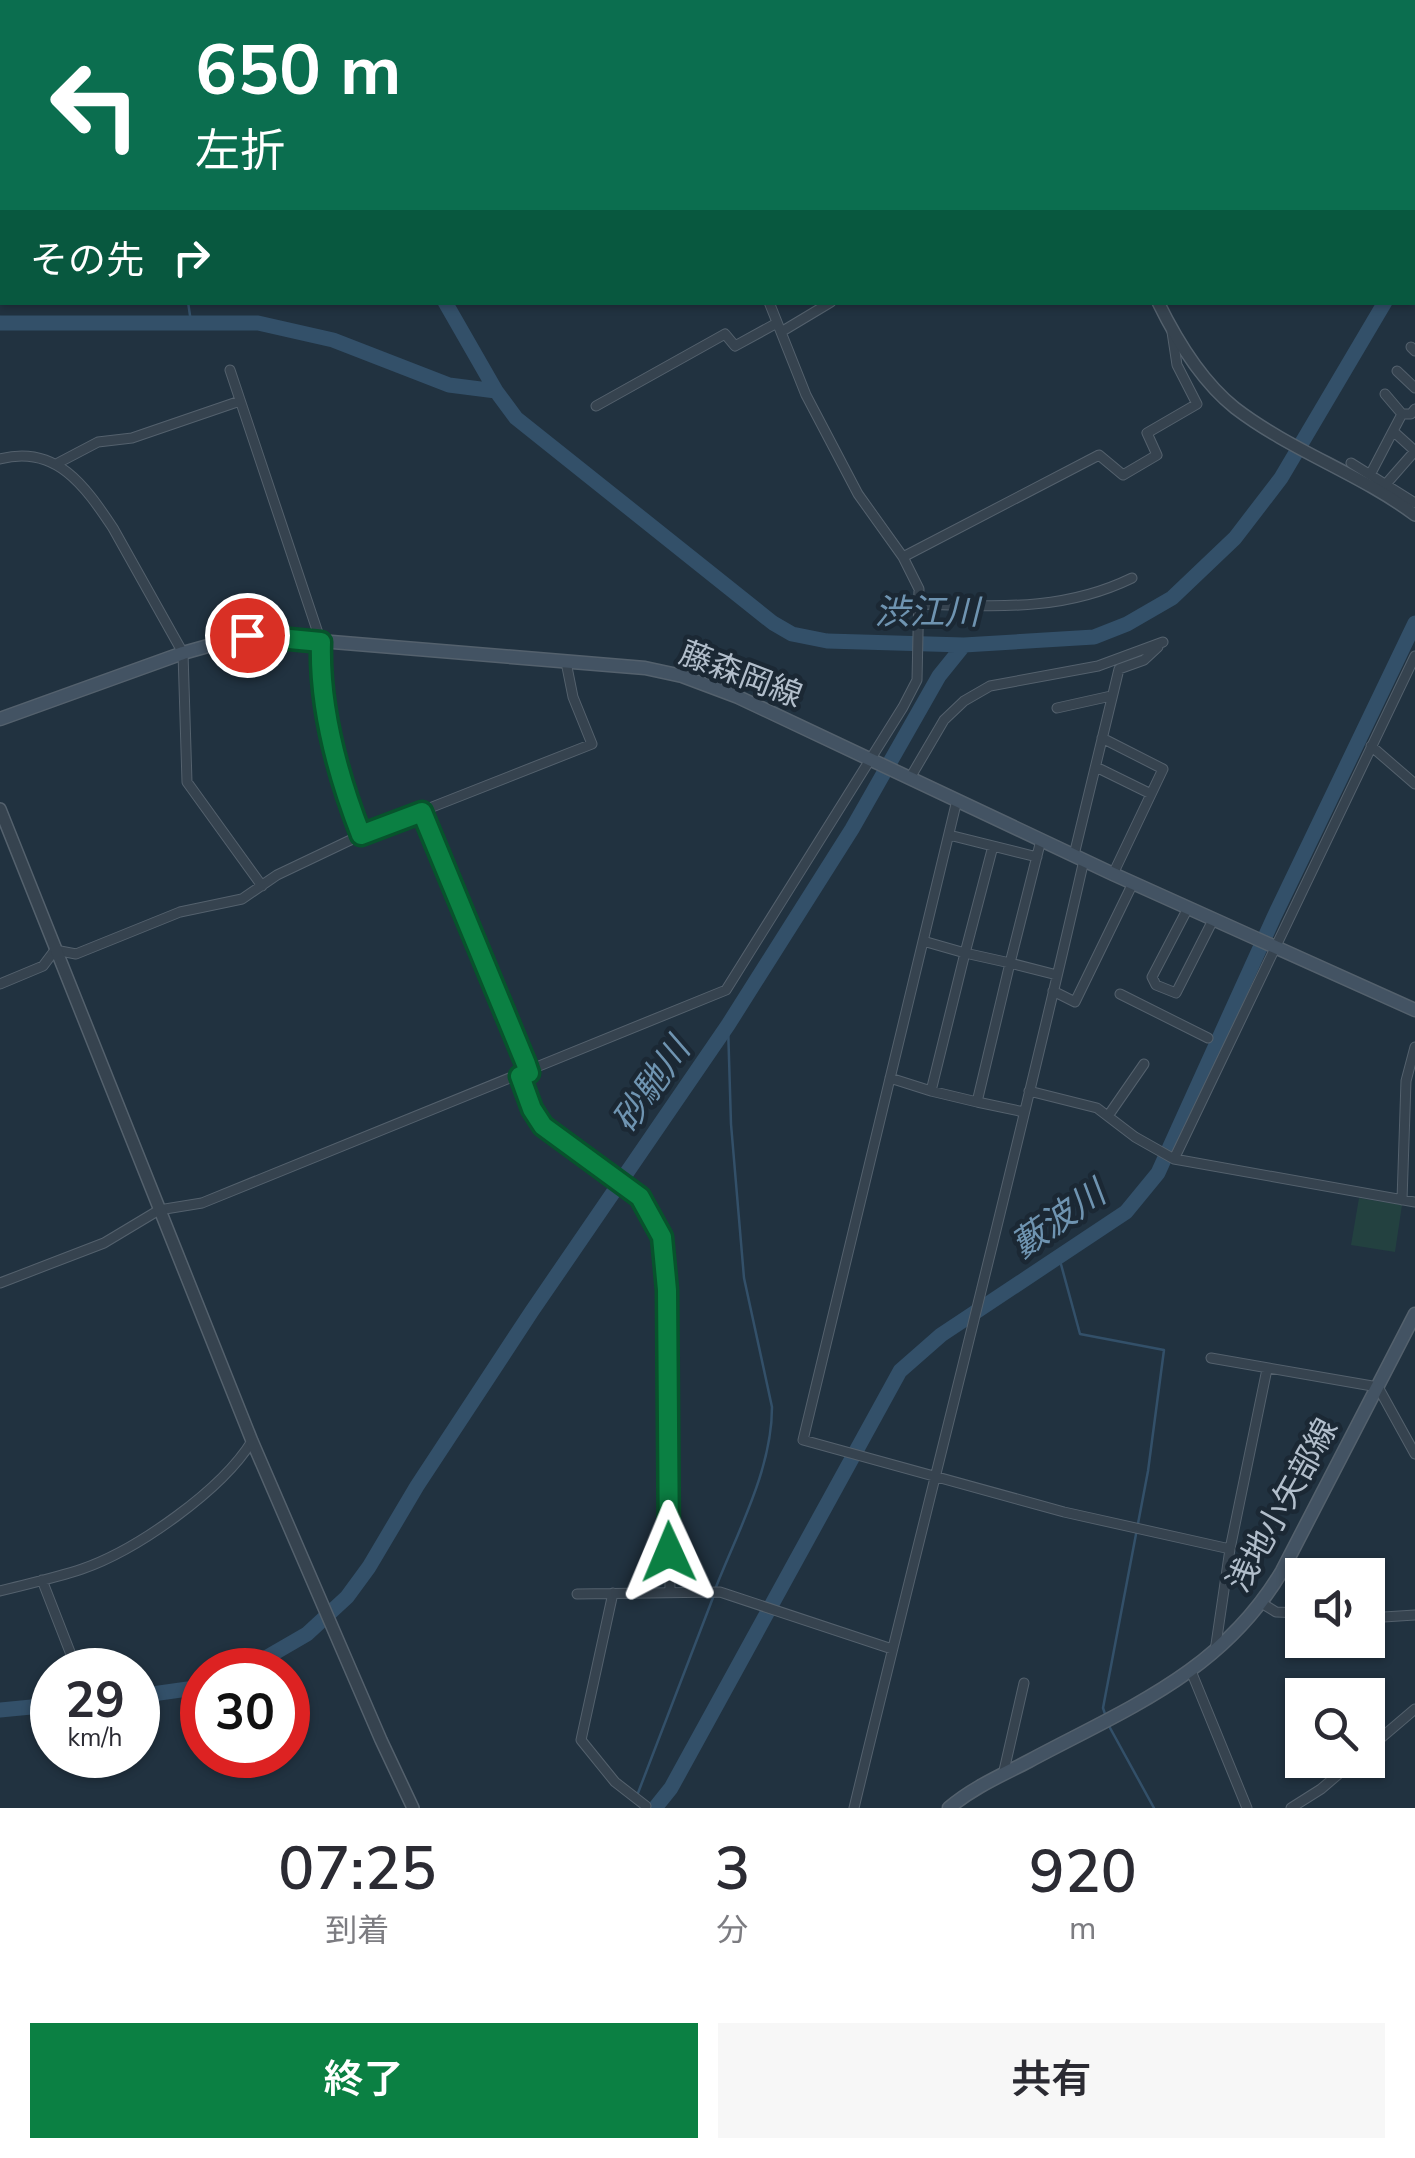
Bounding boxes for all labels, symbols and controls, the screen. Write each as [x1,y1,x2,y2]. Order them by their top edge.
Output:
text: 650 m [195,23,401,119]
icon: left [30,40,160,170]
text: 左折 [195,121,285,182]
icon: right [164,230,219,285]
text: その先 [30,235,144,286]
water label: 渋江川 [874,589,983,636]
pin [205,593,290,678]
icon: arrive [220,608,275,663]
street label: 藤森岡線 [673,631,808,717]
water label: 砂馳川 [602,1026,703,1142]
water label: 藪波川 [1002,1168,1118,1269]
street label: 浅地小矢部線 [1217,1411,1348,1600]
position arrow [617,1500,721,1604]
map controls [1285,1558,1385,1778]
button: sound [1285,1558,1385,1658]
speed limit sign: 30 [180,1648,310,1778]
text: 29 [65,1666,125,1735]
button: search [1285,1678,1385,1778]
text: km/h [67,1721,123,1755]
text: 07:25 [278,1828,436,1910]
text: 3 [715,1828,751,1910]
text: 920 [1029,1831,1137,1913]
text: m [1069,1907,1097,1950]
text: 到着 [325,1909,389,1952]
text: 分 [717,1909,749,1952]
button: 終了 [30,2023,698,2138]
button: 共有 [718,2023,1385,2138]

